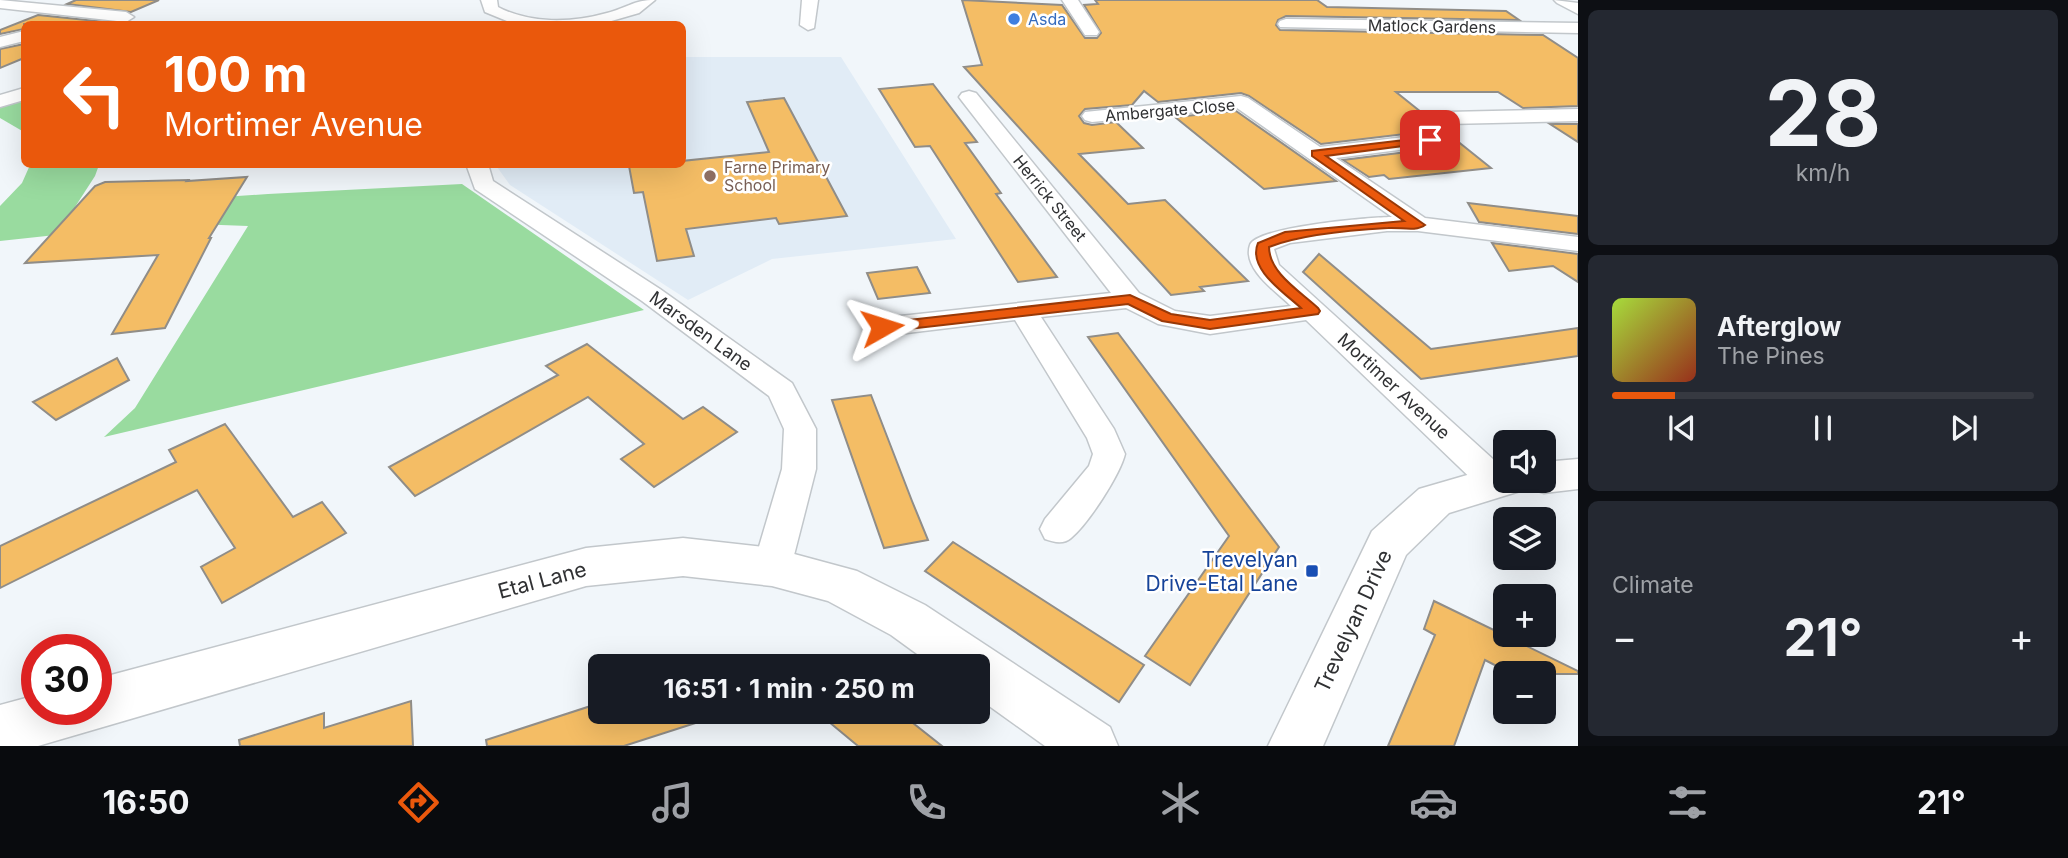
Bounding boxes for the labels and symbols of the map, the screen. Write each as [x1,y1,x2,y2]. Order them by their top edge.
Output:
place label: Asda [1028,9,1066,29]
marker: Asda [1006,11,1022,27]
street label: Matlock Gardens [1368,15,1496,37]
street label: Ambergate Close [1104,94,1236,126]
pin [1400,110,1460,170]
street label: Herrick Street [1009,151,1091,245]
place label: Farne Primary School [724,157,830,195]
marker: Farne Primary School [702,168,718,184]
street label: Marsden Lane [646,287,756,375]
position arrow [845,290,919,364]
street label: Mortimer Avenue [1334,329,1454,443]
street label: Trevelyan Drive [1309,546,1397,696]
place label: Trevelyan Drive-Etal Lane [1146,547,1298,596]
street label: Etal Lane [495,556,589,604]
marker: Trevelyan Drive-Etal Lane [1304,563,1320,579]
speed limit sign: 30 [21,634,112,725]

